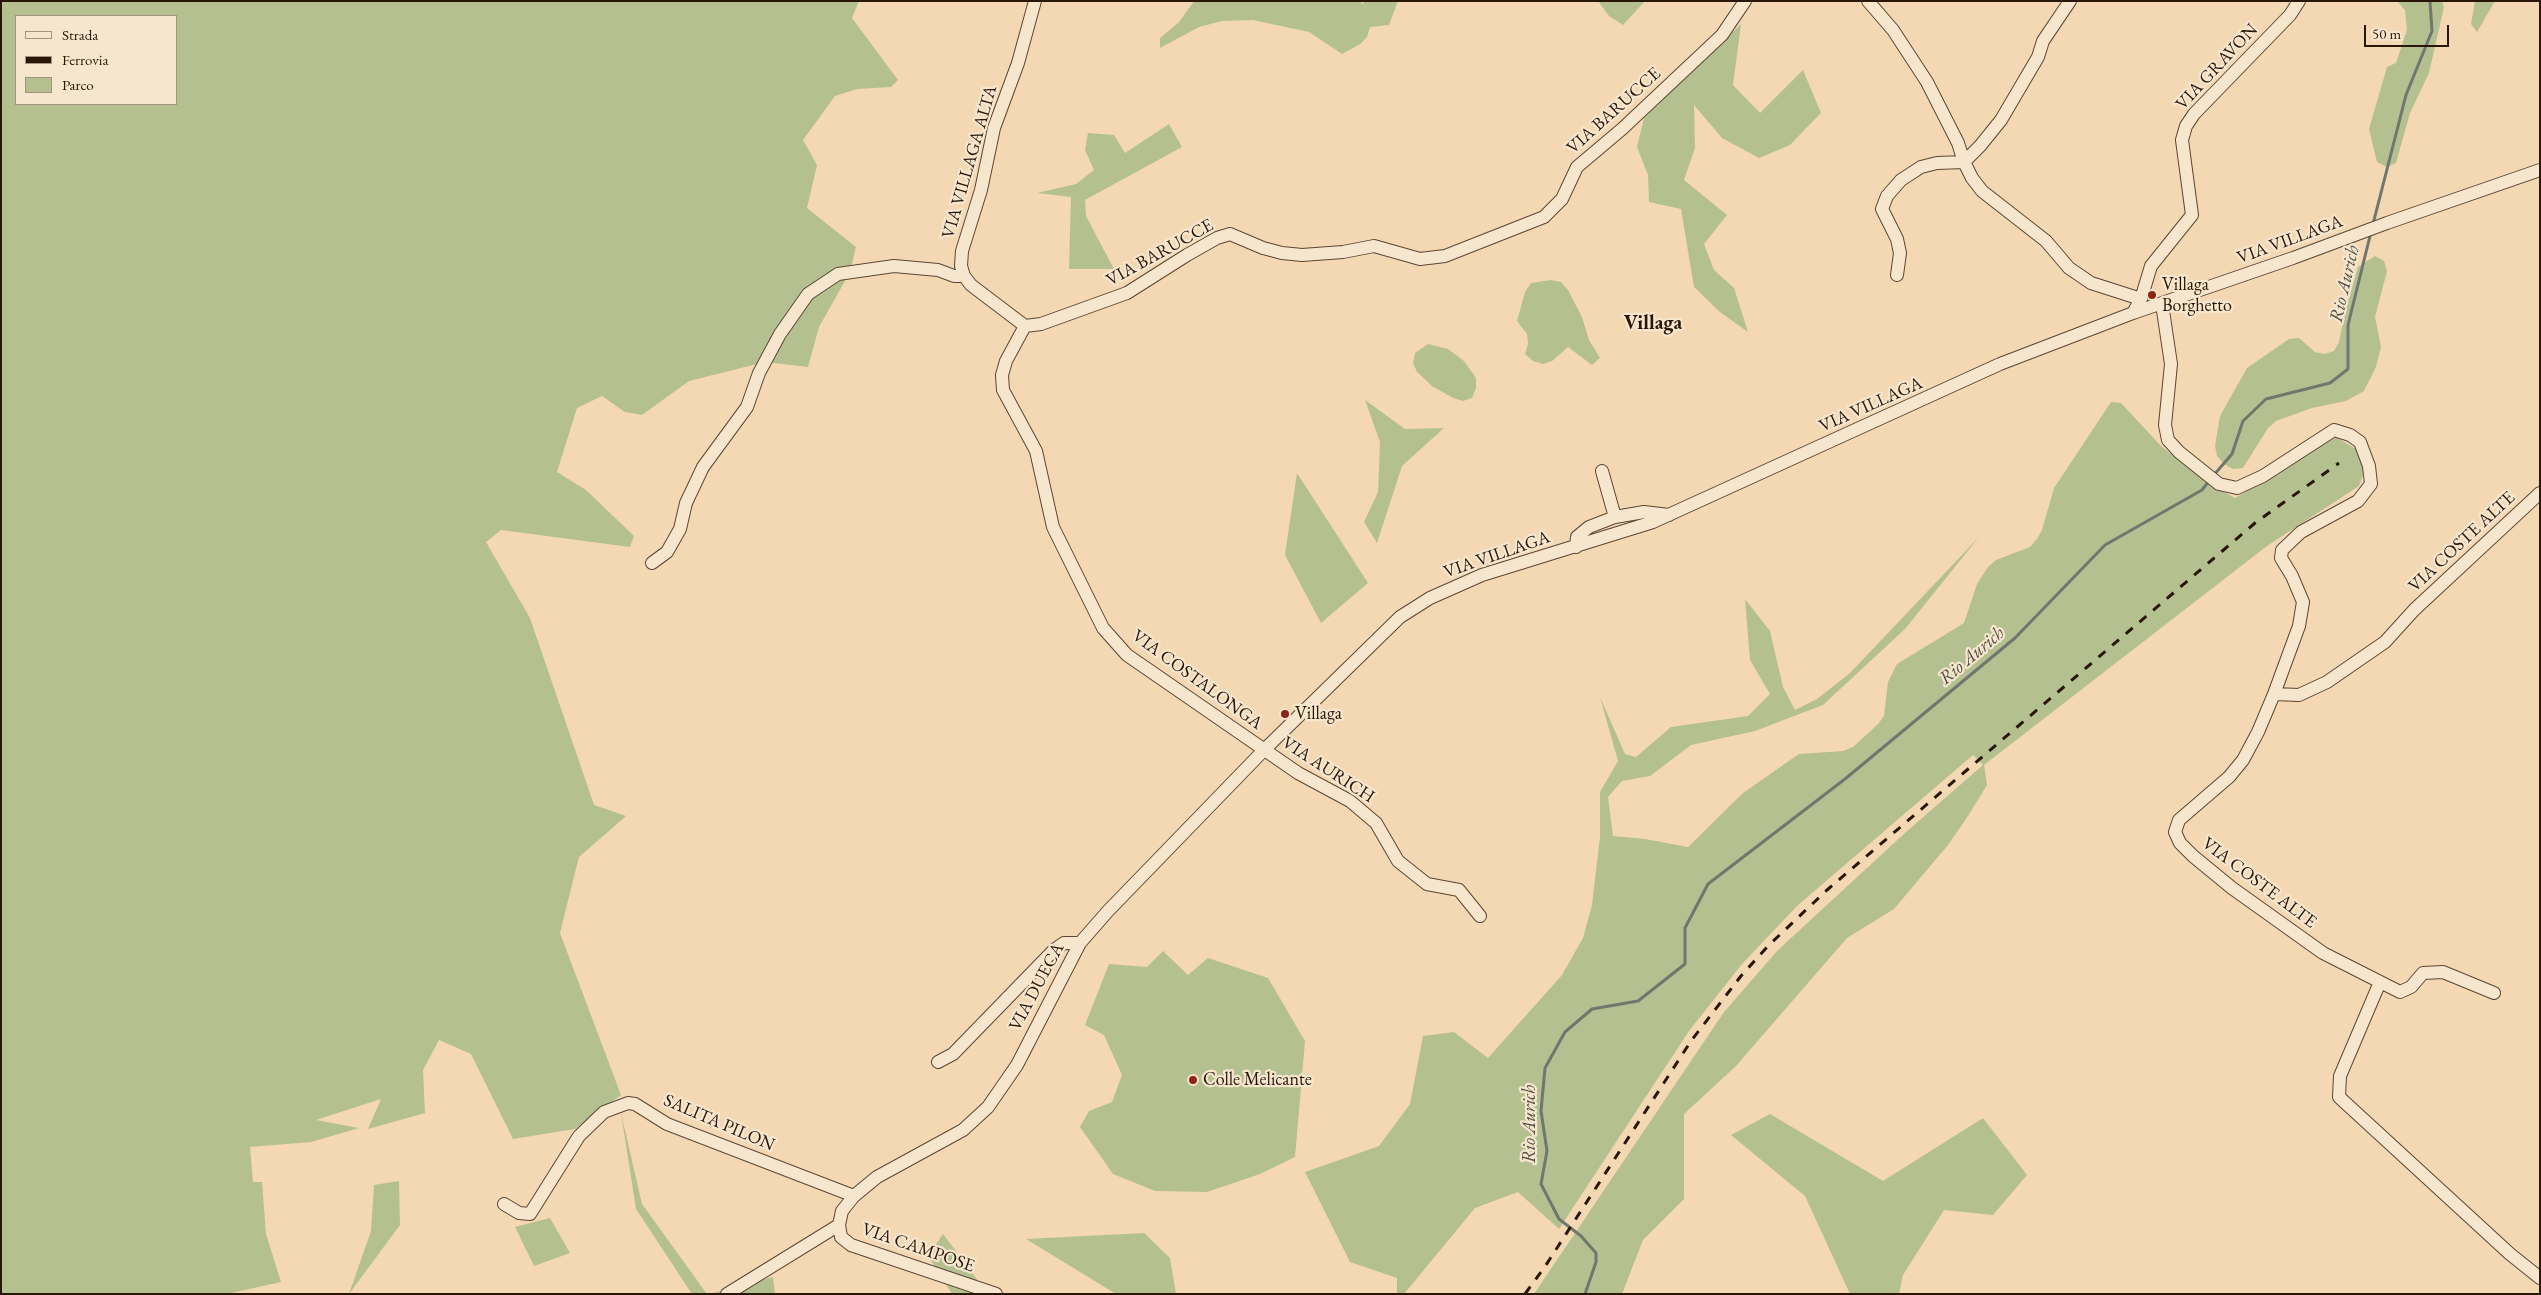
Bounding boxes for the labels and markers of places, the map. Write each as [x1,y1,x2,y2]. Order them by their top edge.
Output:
place label: Villaga Borghetto [2162,274,2232,316]
marker: Villaga Borghetto [2146,289,2158,301]
place label: Villaga [1295,703,1342,725]
marker: Villaga [1279,708,1291,720]
place label: Colle Melicante [1203,1069,1312,1091]
marker: Colle Melicante [1187,1074,1199,1086]

